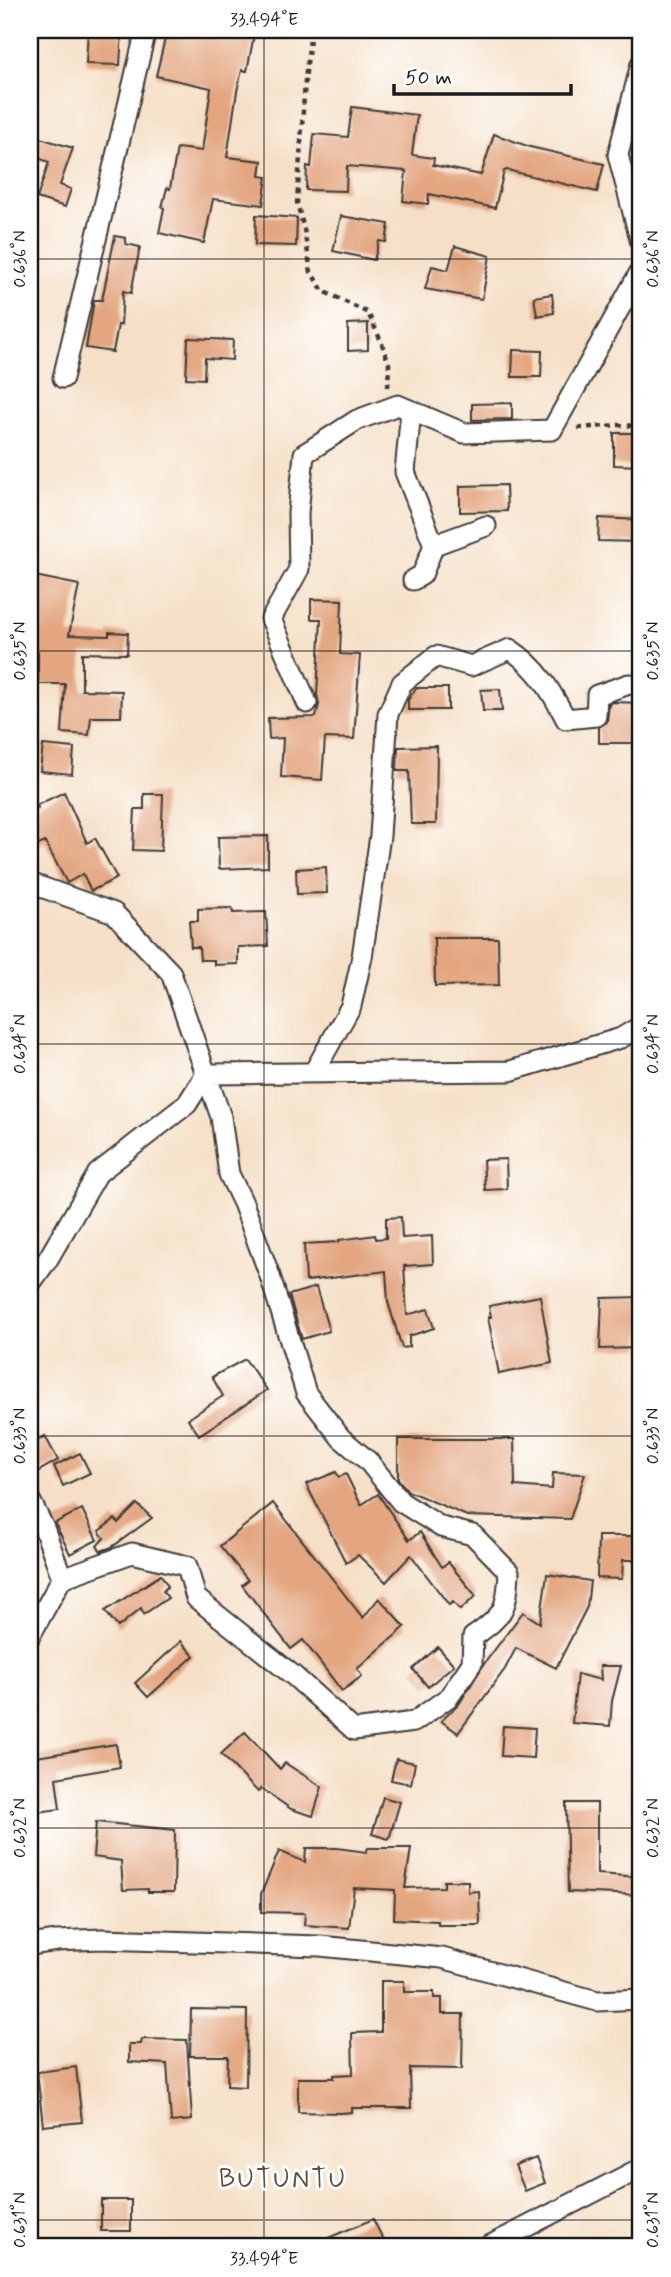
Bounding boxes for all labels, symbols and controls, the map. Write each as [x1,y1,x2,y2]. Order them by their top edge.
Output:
text: 33.494°E [230,8,298,32]
scale bar [394,52,571,96]
text: 50 m [405,64,452,92]
text: 0.636°N [8,230,32,288]
text: 0.636°N [641,230,665,288]
text: 0.635°N [8,621,32,681]
text: 0.635°N [641,621,665,681]
text: 0.634°N [8,1014,32,1074]
text: 0.634°N [641,1014,665,1074]
text: 0.633°N [8,1408,32,1464]
text: 0.633°N [641,1408,665,1464]
text: 0.632°N [8,1798,32,1858]
text: 0.632°N [641,1798,665,1858]
district label: BUTUNTU [219,2163,347,2197]
text: 0.631°N [8,2192,32,2248]
text: 0.631°N [641,2192,665,2248]
text: 33.494°E [230,2247,298,2271]

